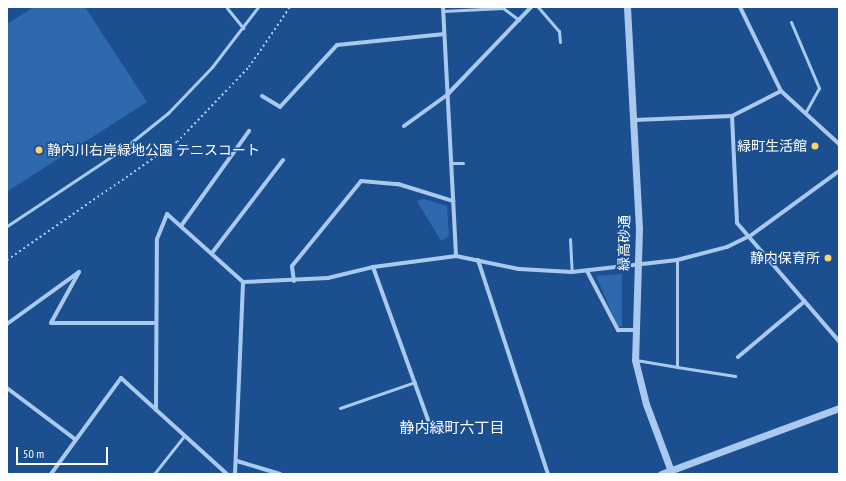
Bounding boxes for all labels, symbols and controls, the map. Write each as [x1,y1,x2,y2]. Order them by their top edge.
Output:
place label: 緑町生活館 [737,138,807,154]
marker: 緑町生活館 [810,141,820,151]
place label: 静内川右岸緑地公園 テニスコート [47,142,260,158]
marker: 静内川右岸緑地公園 テニスコート [34,145,44,155]
street label: 緑高砂通 [615,215,633,271]
place label: 静内保育所 [750,250,820,266]
marker: 静内保育所 [823,253,833,263]
district label: 静内緑町六丁目 [400,419,504,437]
scale bar [18,439,110,465]
text: 50 m [23,446,44,461]

